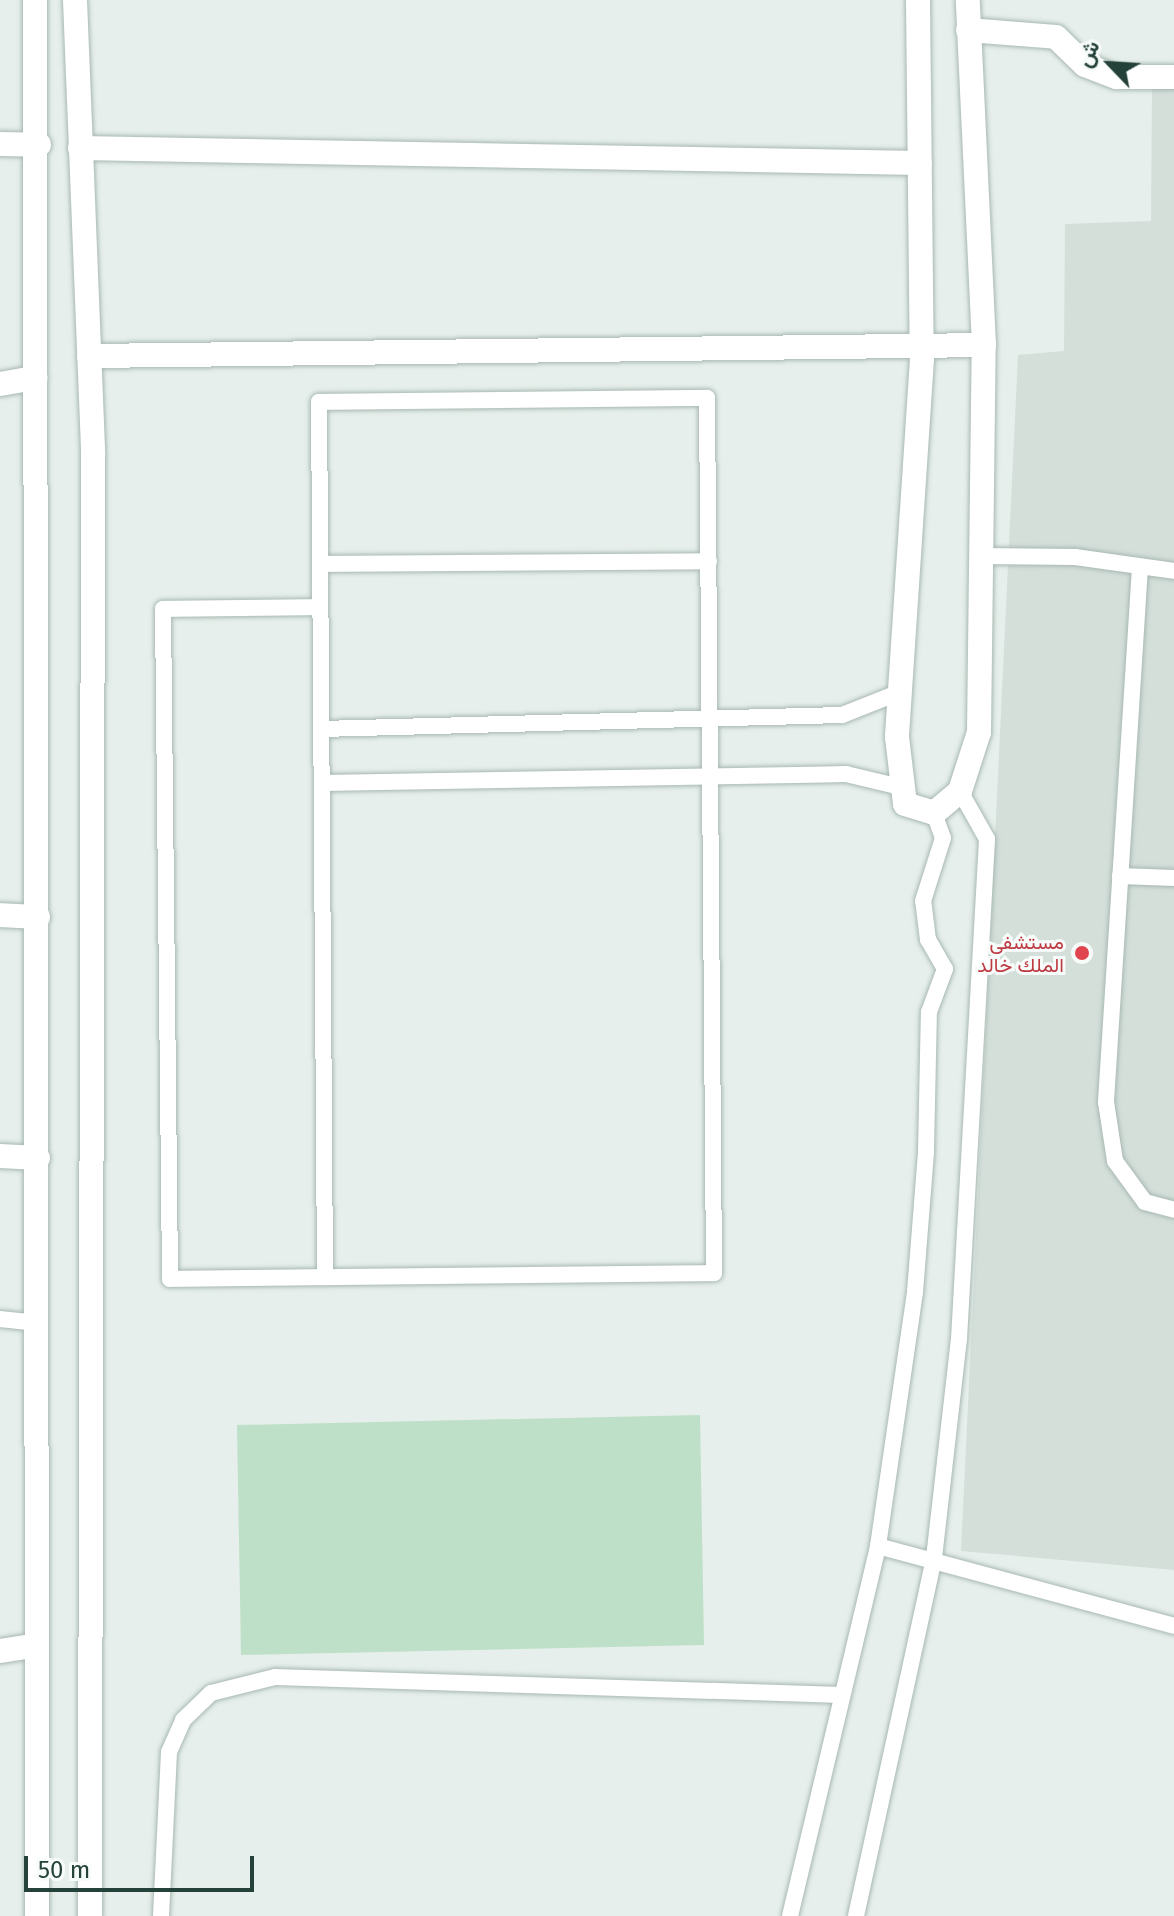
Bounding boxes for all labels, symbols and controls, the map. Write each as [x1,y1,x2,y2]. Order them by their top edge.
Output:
north arrow [1070,24,1150,104]
text: ش [1070,36,1106,71]
place label: مستشفى الملك خالد [977,930,1064,977]
marker: مستشفى الملك خالد [1071,942,1093,964]
scale bar [28,1840,258,1890]
text: 50 m [38,1856,90,1884]

